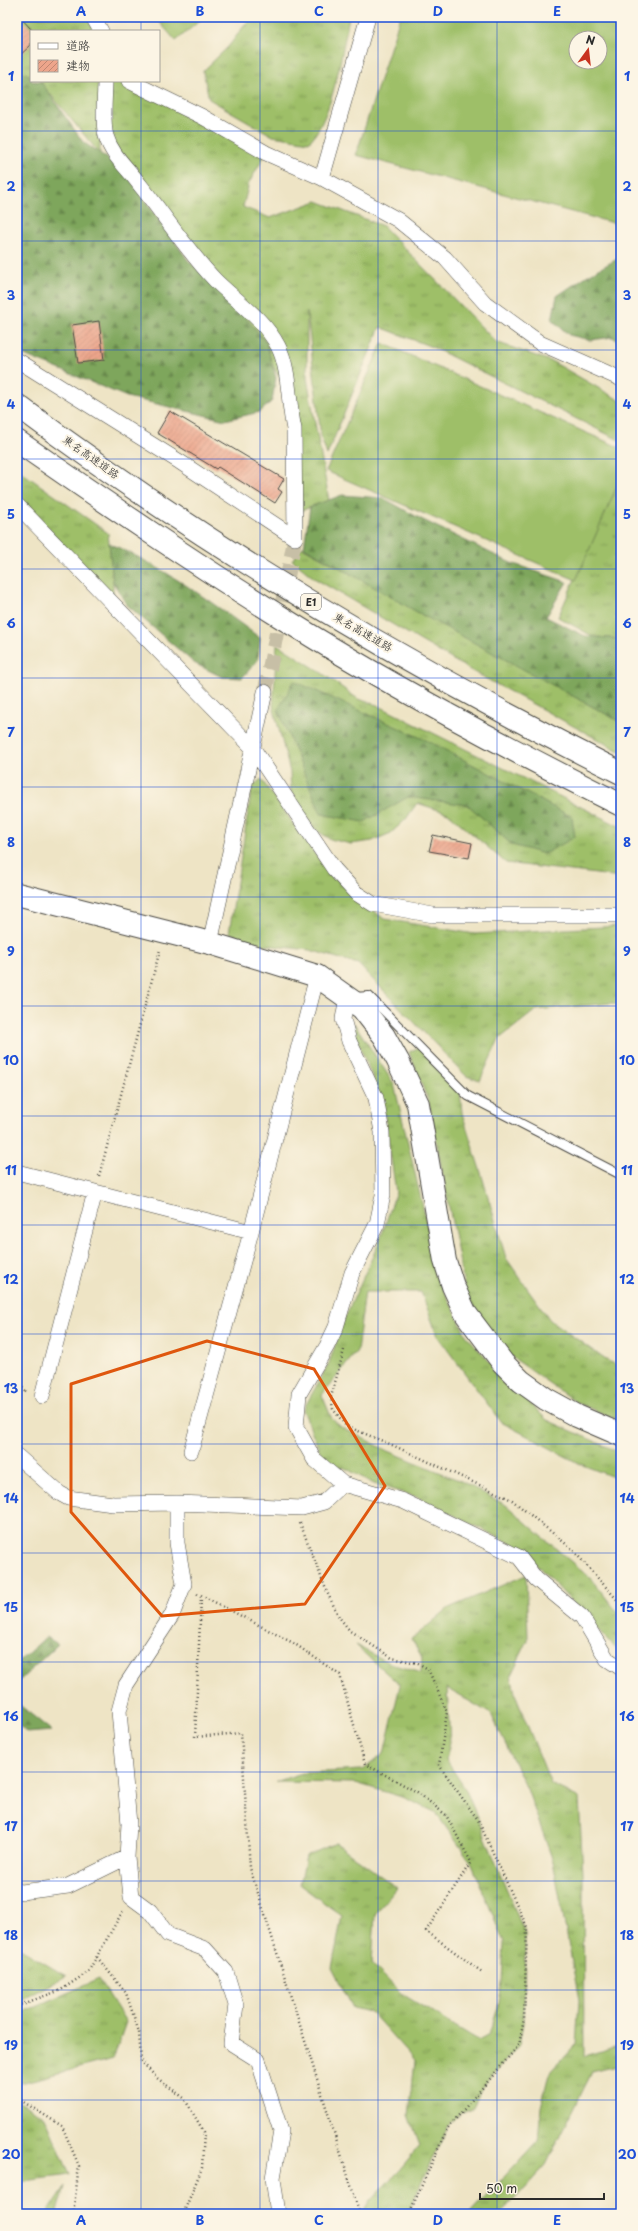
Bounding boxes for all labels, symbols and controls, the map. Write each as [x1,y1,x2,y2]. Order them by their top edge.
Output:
text: A [76,1,86,20]
text: B [196,1,205,20]
text: C [314,1,324,20]
text: D [433,1,443,20]
text: E [553,1,561,20]
legend [30,30,160,82]
north arrow [568,30,608,70]
text: N [584,31,597,49]
text: 道路 [66,36,90,54]
text: 建物 [66,56,90,74]
text: 1 [8,66,14,85]
text: 1 [624,66,630,85]
text: 2 [6,176,16,195]
text: 2 [622,176,632,195]
text: 3 [7,285,16,304]
text: 3 [623,285,632,304]
text: 4 [7,394,16,413]
text: 4 [623,394,632,413]
street label: 東名高速道路 [59,431,123,482]
text: 5 [7,504,15,523]
text: 5 [623,504,631,523]
road number: E1 [301,594,321,610]
street label: 東名高速道路 [330,608,396,655]
text: 6 [6,613,16,632]
text: 6 [622,613,632,632]
text: 7 [7,722,15,741]
text: 7 [623,722,631,741]
text: 8 [7,832,15,851]
text: 8 [623,832,631,851]
text: 9 [7,941,15,960]
text: 9 [623,941,631,960]
text: 10 [3,1050,19,1069]
text: 10 [619,1050,635,1069]
text: 11 [5,1160,17,1179]
text: 11 [621,1160,633,1179]
text: 12 [3,1269,19,1288]
text: 12 [619,1269,635,1288]
text: 13 [4,1378,19,1397]
text: 13 [620,1378,635,1397]
text: 14 [3,1488,19,1507]
text: 14 [619,1488,635,1507]
text: 15 [4,1597,18,1616]
text: 15 [620,1597,634,1616]
text: 16 [3,1706,19,1725]
text: 16 [619,1706,635,1725]
text: 17 [4,1816,18,1835]
text: 17 [620,1816,634,1835]
text: 18 [4,1925,18,1944]
text: 18 [620,1925,634,1944]
text: 19 [4,2035,18,2054]
text: 19 [620,2035,634,2054]
text: 20 [2,2144,21,2163]
text: 20 [618,2144,637,2163]
scale bar [480,2175,604,2201]
text: 50 m [486,2179,517,2197]
text: A [76,2210,86,2229]
text: B [196,2210,205,2229]
text: C [314,2210,324,2229]
text: D [433,2210,443,2229]
text: E [553,2210,561,2229]

